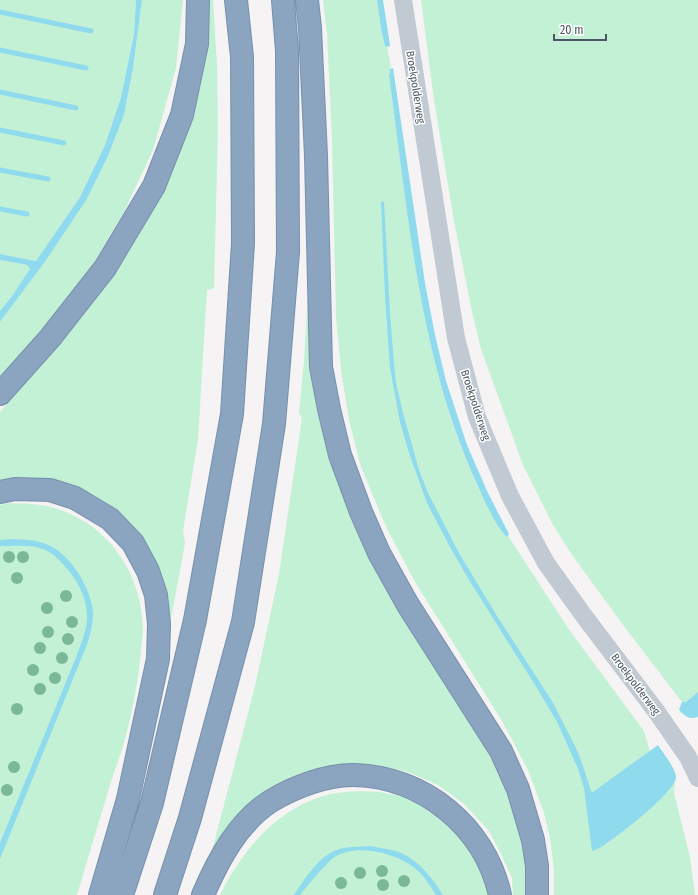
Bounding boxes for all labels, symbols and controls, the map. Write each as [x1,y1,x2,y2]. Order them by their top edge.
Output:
scale bar [554,16,606,42]
text: 20 m [560,23,584,37]
street label: Broekpolderweg [403,50,428,125]
street label: Broekpolderweg [458,368,493,443]
street label: Broekpolderweg [608,651,663,718]

